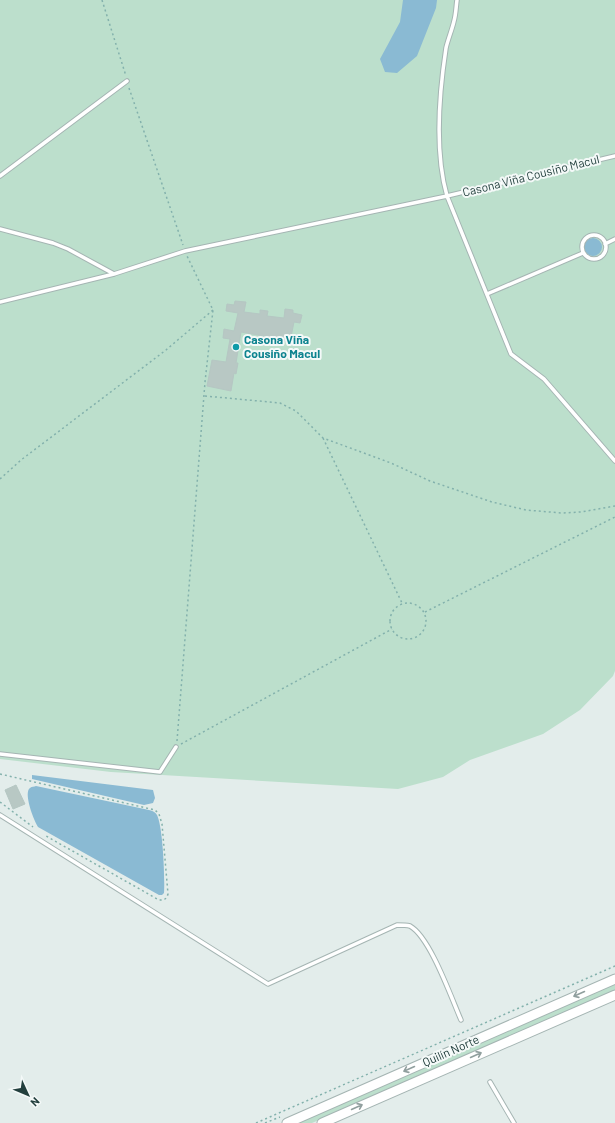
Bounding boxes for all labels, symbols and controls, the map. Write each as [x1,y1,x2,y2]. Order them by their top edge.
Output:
street label: Casona Viña Cousiño Macul [461,151,601,199]
place label: Casona Viña Cousiño Macul [244,332,320,360]
marker: Casona Viña Cousiño Macul [231,342,241,352]
one-way arrow [574,991,586,999]
street label: Quilín Norte [420,1031,481,1069]
one-way arrow [470,1051,482,1058]
one-way arrow [403,1066,415,1073]
north arrow [8,1075,48,1115]
text: N [28,1095,43,1109]
one-way arrow [351,1103,363,1110]

